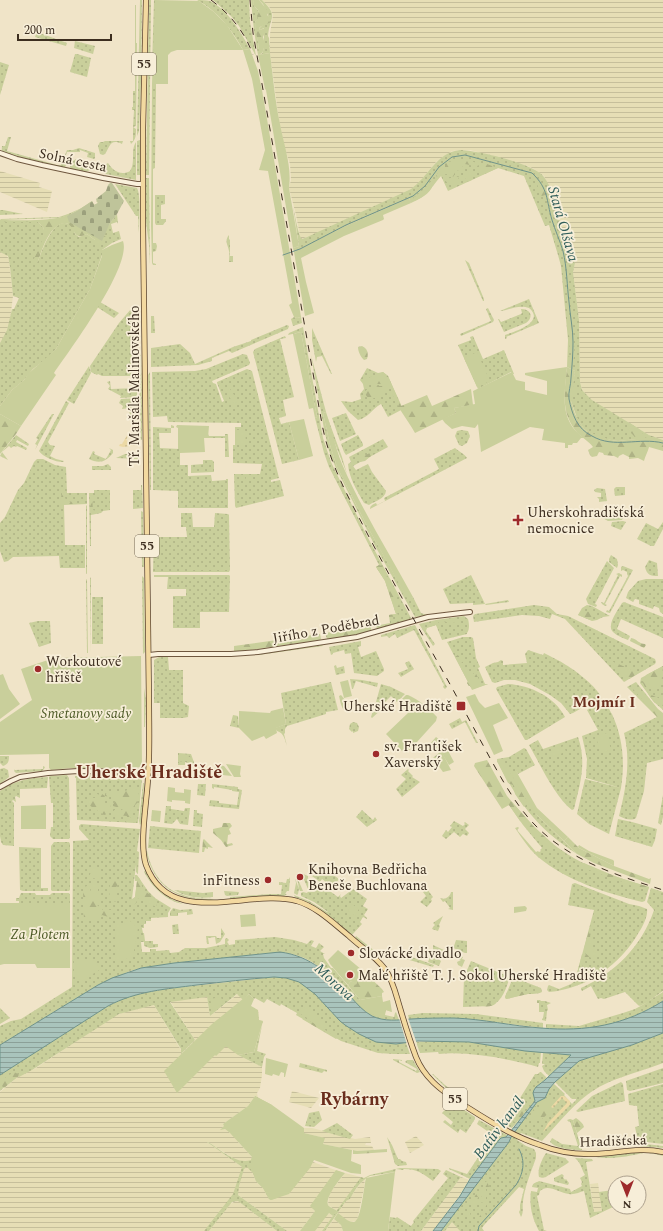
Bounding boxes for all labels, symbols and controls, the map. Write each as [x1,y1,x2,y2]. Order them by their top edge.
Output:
scale bar [18,16,111,42]
text: 200 m [24,21,55,40]
road number: 55 [132,53,156,75]
street label: Solná cesta [37,143,109,177]
water label: Stará Olšava [541,183,585,265]
street label: Tř. Maršála Malinovského [124,305,145,467]
place label: Uherskohradišťská nemocnice [527,502,644,539]
marker: Uherskohradišťská nemocnice [512,514,524,526]
road number: 55 [135,535,159,557]
street label: Jiřího z Poděbrad [271,609,381,649]
place label: Workoutové hřiště [46,651,122,688]
marker: Workoutové hřiště [33,664,43,674]
district label: Mojmír I [573,691,635,714]
place label: Uherské Hradiště [343,696,452,717]
marker: Uherské Hradiště [455,700,467,712]
park label: Smetanovy sady [41,703,132,724]
place label: sv. František Xaverský [384,736,462,773]
marker: sv. František Xaverský [371,749,381,759]
district label: Uherské Hradiště [76,759,222,786]
place label: Knihovna Bedřicha Beneše Buchlovana [308,859,428,896]
place label: inFitness [203,870,260,891]
marker: Knihovna Bedřicha Beneše Buchlovana [295,872,305,882]
marker: inFitness [263,875,273,885]
park label: Za Plotem [10,924,70,945]
place label: Slovácké divadlo [359,943,461,964]
marker: Slovácké divadlo [346,948,356,958]
water label: Morava [309,958,360,1007]
place label: Malé hřiště T. J. Sokol Uherské Hradiště [358,965,606,986]
marker: Malé hřiště T. J. Sokol Uherské Hradiště [345,970,355,980]
district label: Rybárny [320,1086,390,1113]
road number: 55 [443,1088,467,1110]
water label: Baťův kanál [468,1092,530,1164]
street label: Hradišťská [579,1129,647,1153]
north arrow [607,1175,647,1215]
text: N [622,1196,631,1213]

